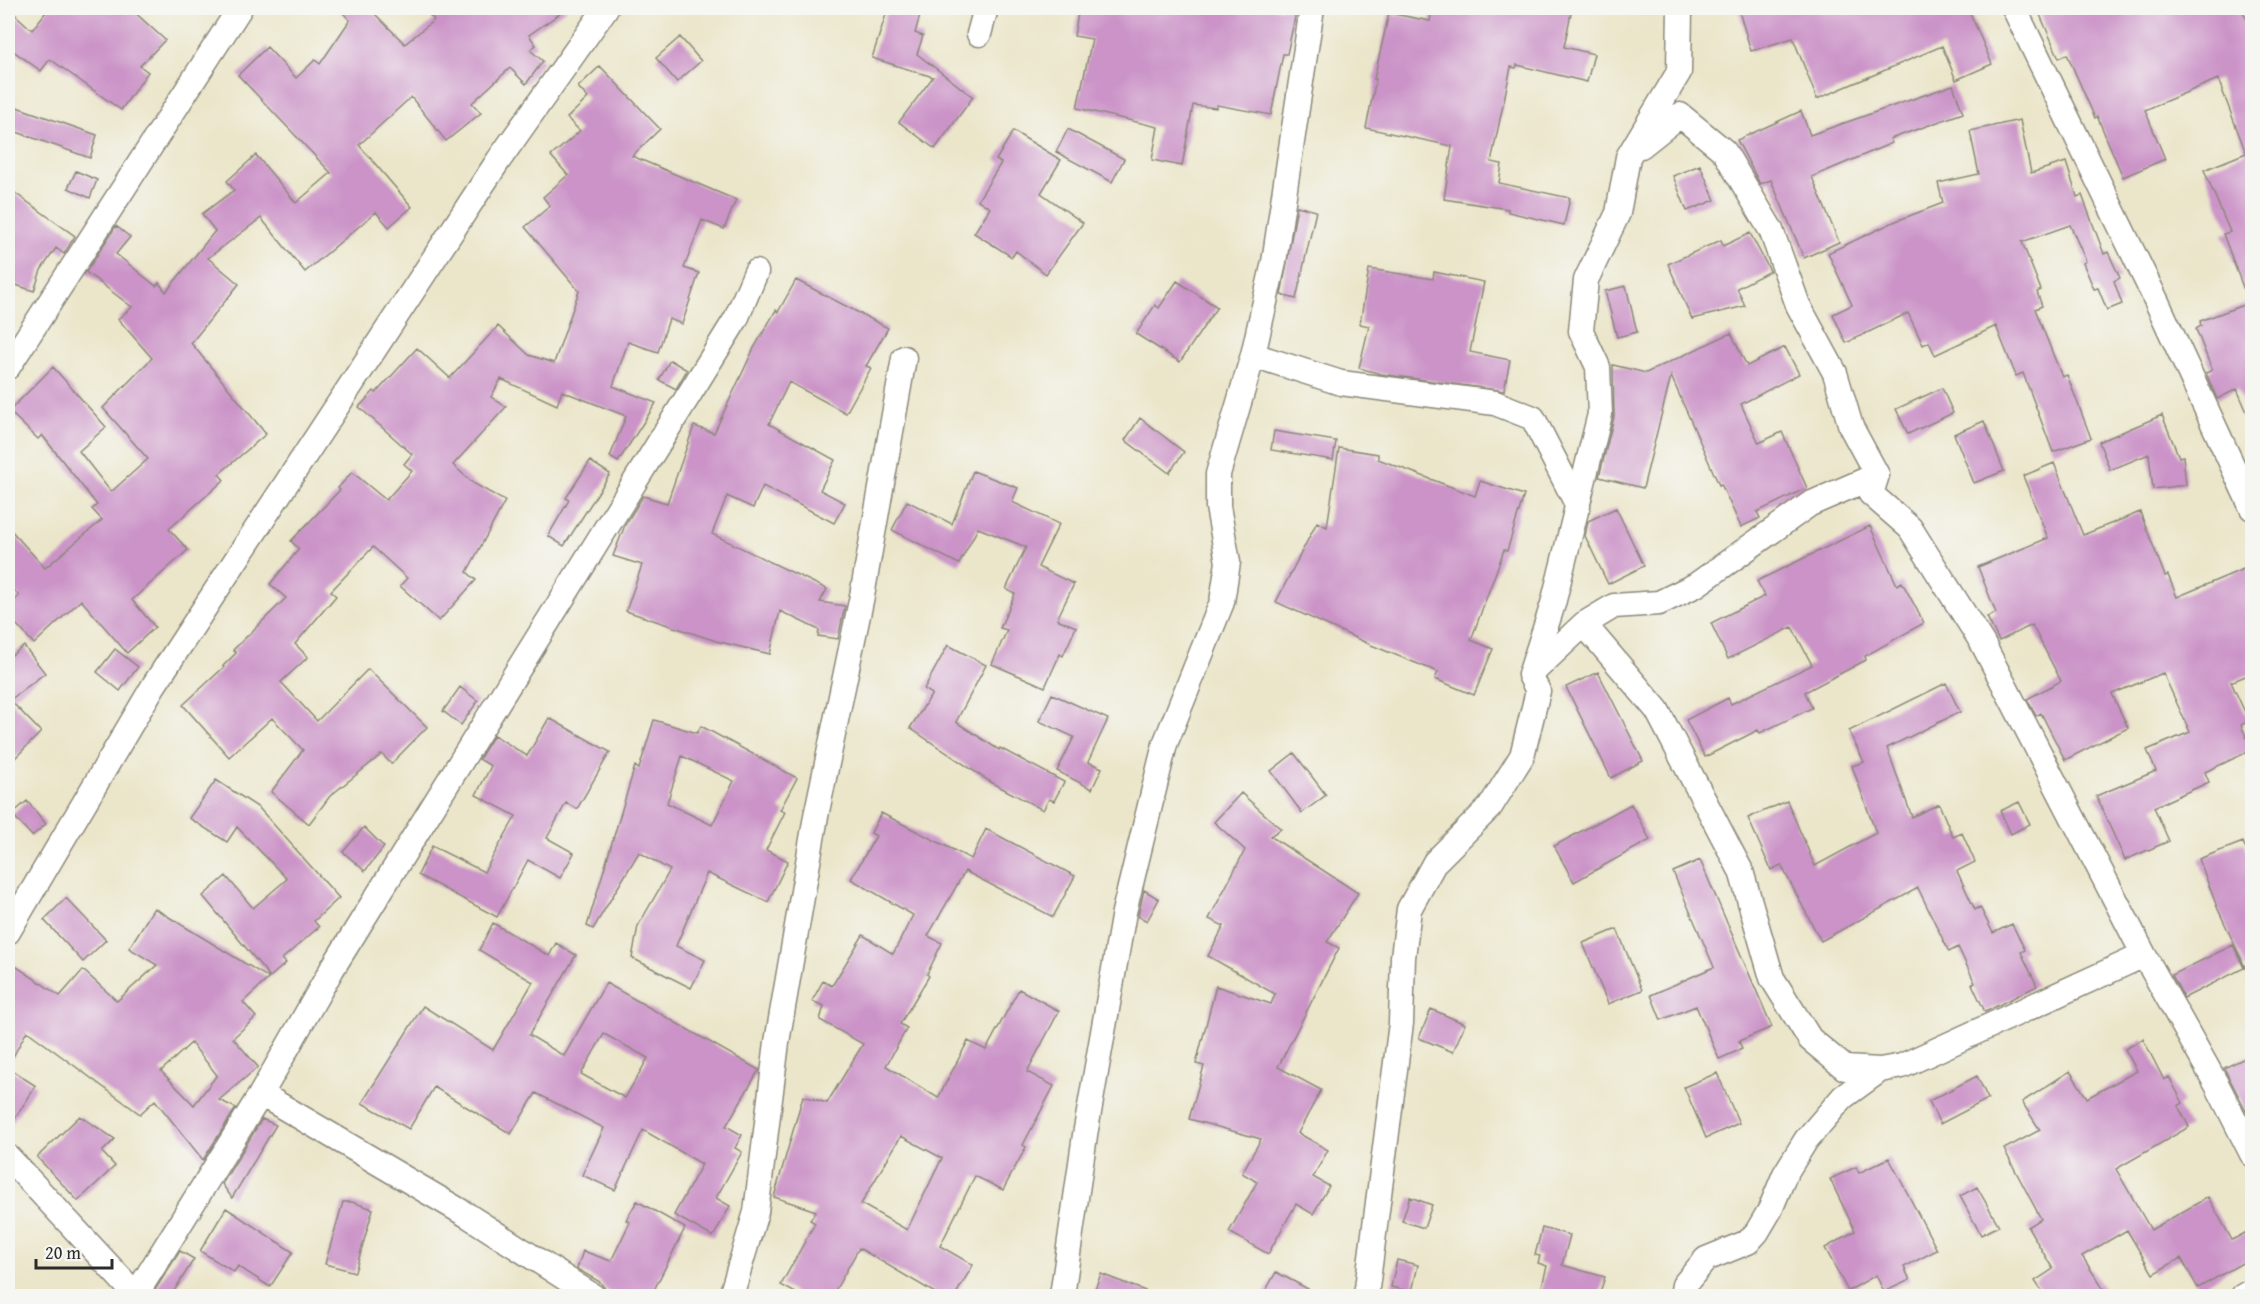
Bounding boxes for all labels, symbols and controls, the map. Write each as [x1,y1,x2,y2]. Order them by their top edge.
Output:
scale bar [36,1232,112,1270]
text: 20 m [45,1239,81,1266]

